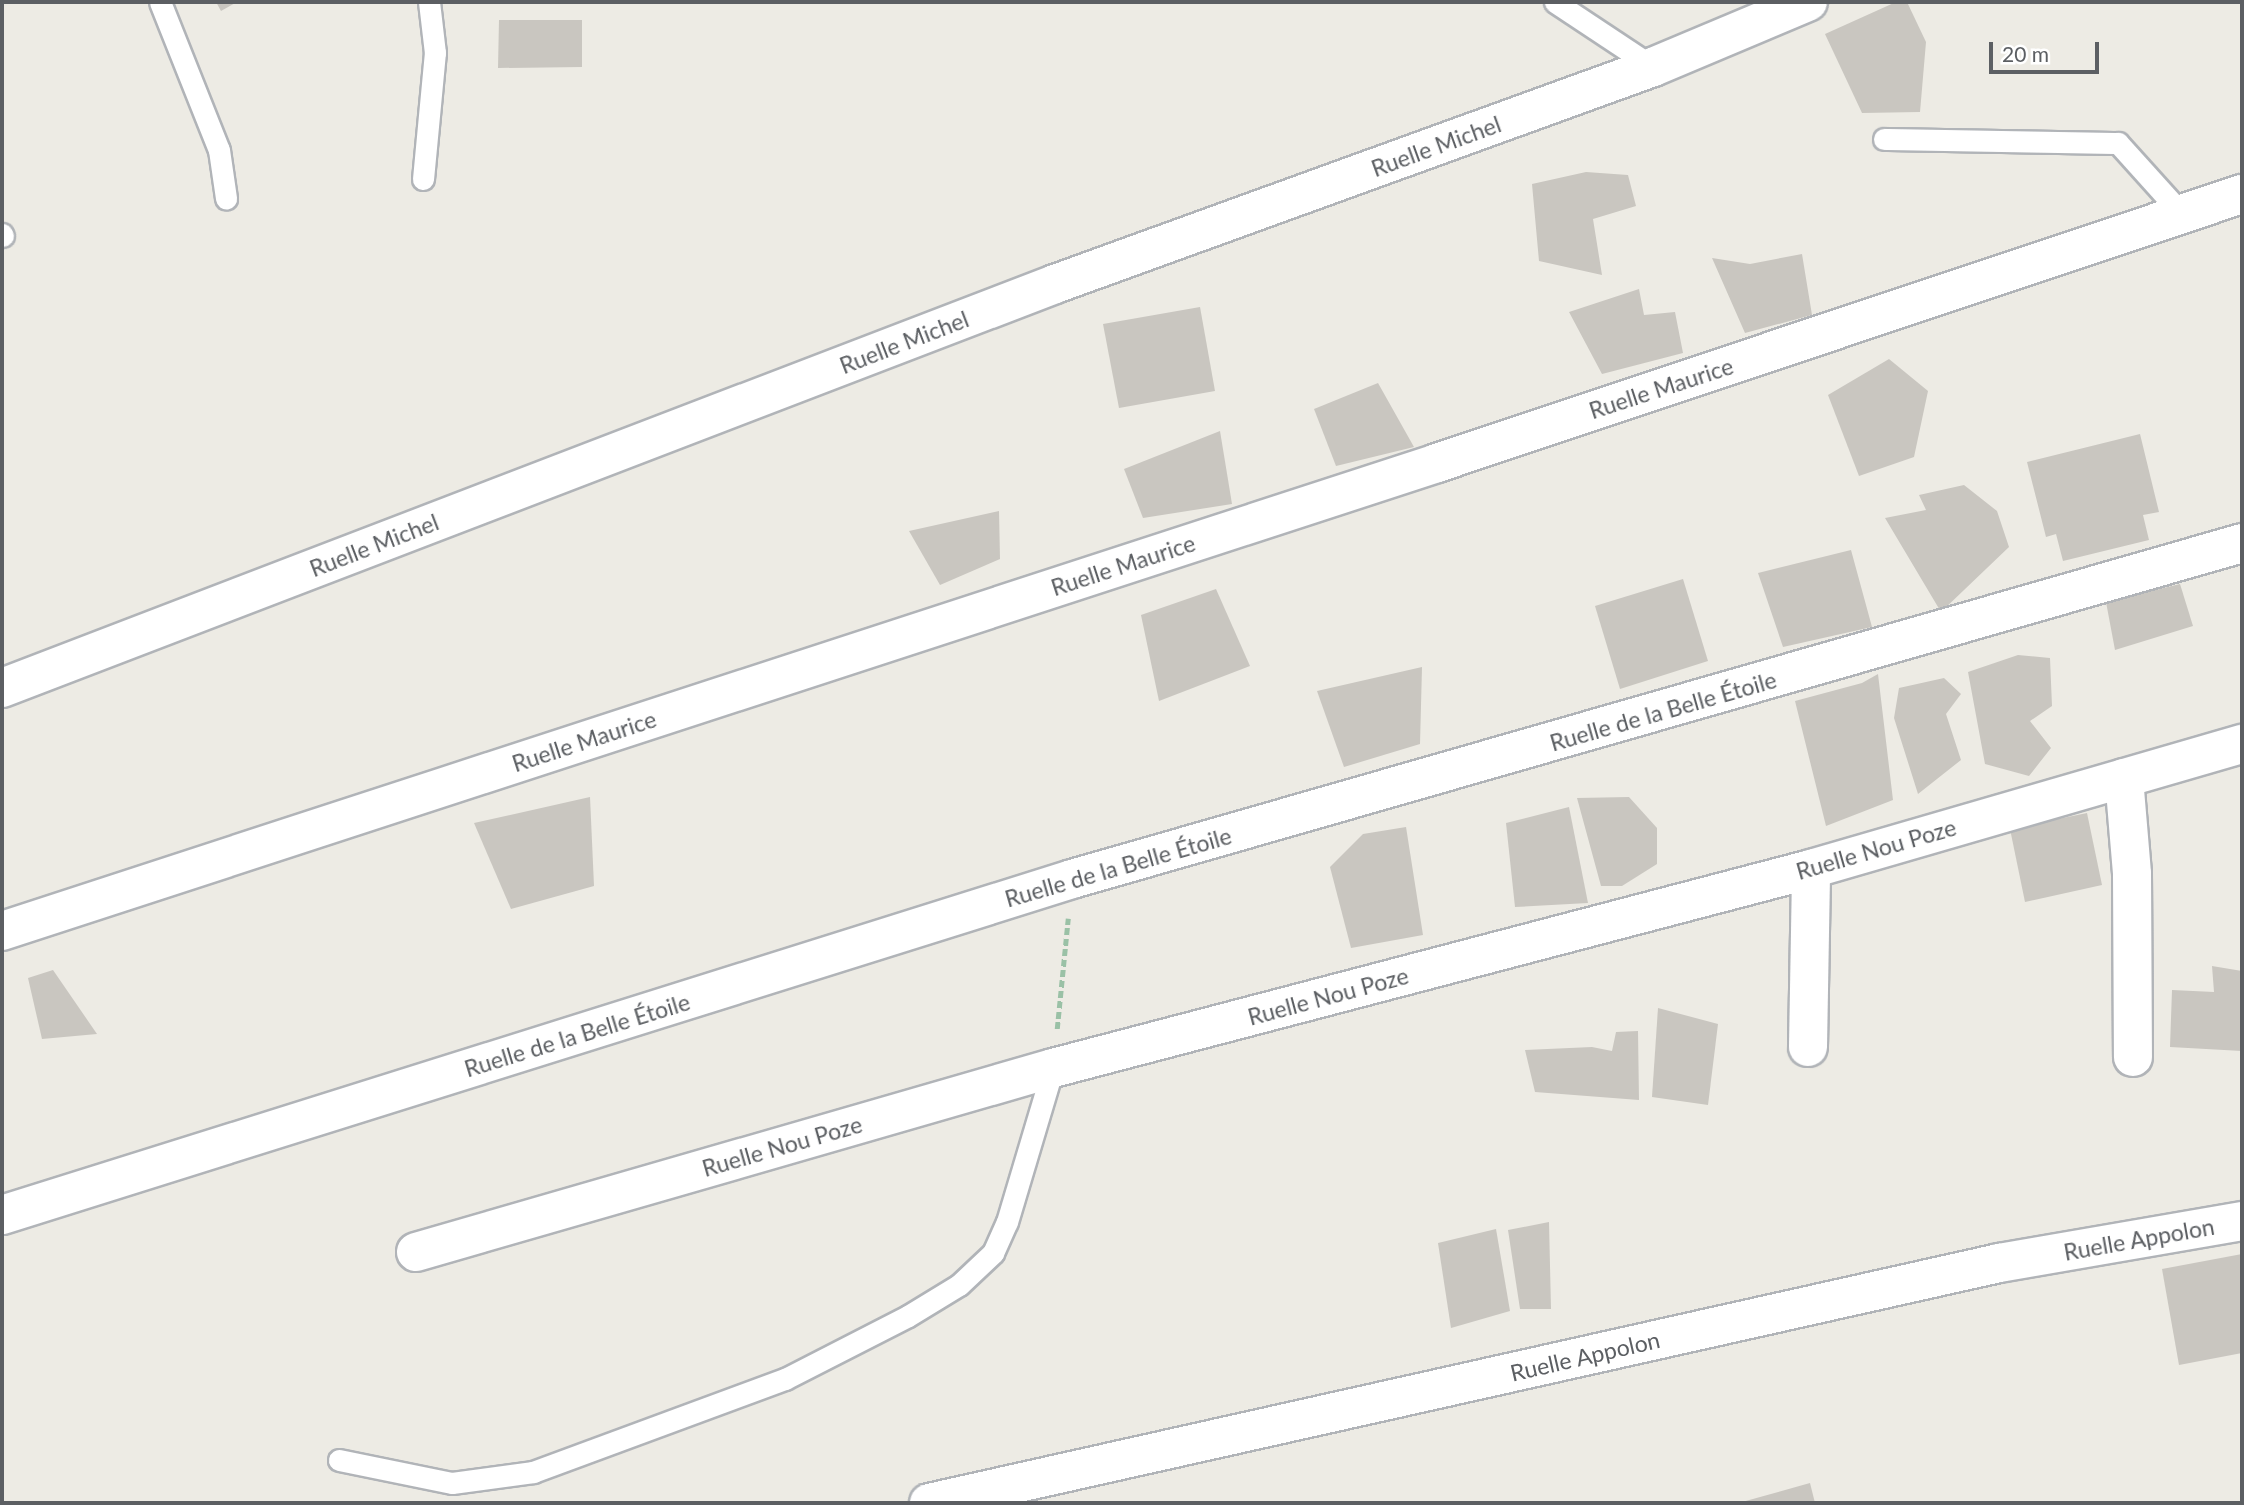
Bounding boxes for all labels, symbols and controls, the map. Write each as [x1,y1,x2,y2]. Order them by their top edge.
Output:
scale bar [1992,28,2102,72]
text: 20 m [2002,41,2049,66]
street label: Ruelle Michel [1367,110,1505,182]
street label: Ruelle Michel [836,305,972,379]
street label: Ruelle Maurice [1585,352,1737,424]
street label: Ruelle Michel [306,508,442,582]
street label: Ruelle Maurice [1047,529,1199,601]
street label: Ruelle de la Belle Étoile [1547,665,1779,757]
street label: Ruelle Maurice [508,705,660,777]
street label: Ruelle Nou Poze [1793,813,1959,885]
street label: Ruelle de la Belle Étoile [1002,821,1234,913]
street label: Ruelle Nou Poze [1245,961,1411,1031]
street label: Ruelle de la Belle Étoile [461,988,693,1082]
street label: Ruelle Nou Poze [699,1110,865,1182]
street label: Ruelle Appolon [2061,1212,2217,1266]
street label: Ruelle Appolon [1507,1325,1663,1387]

